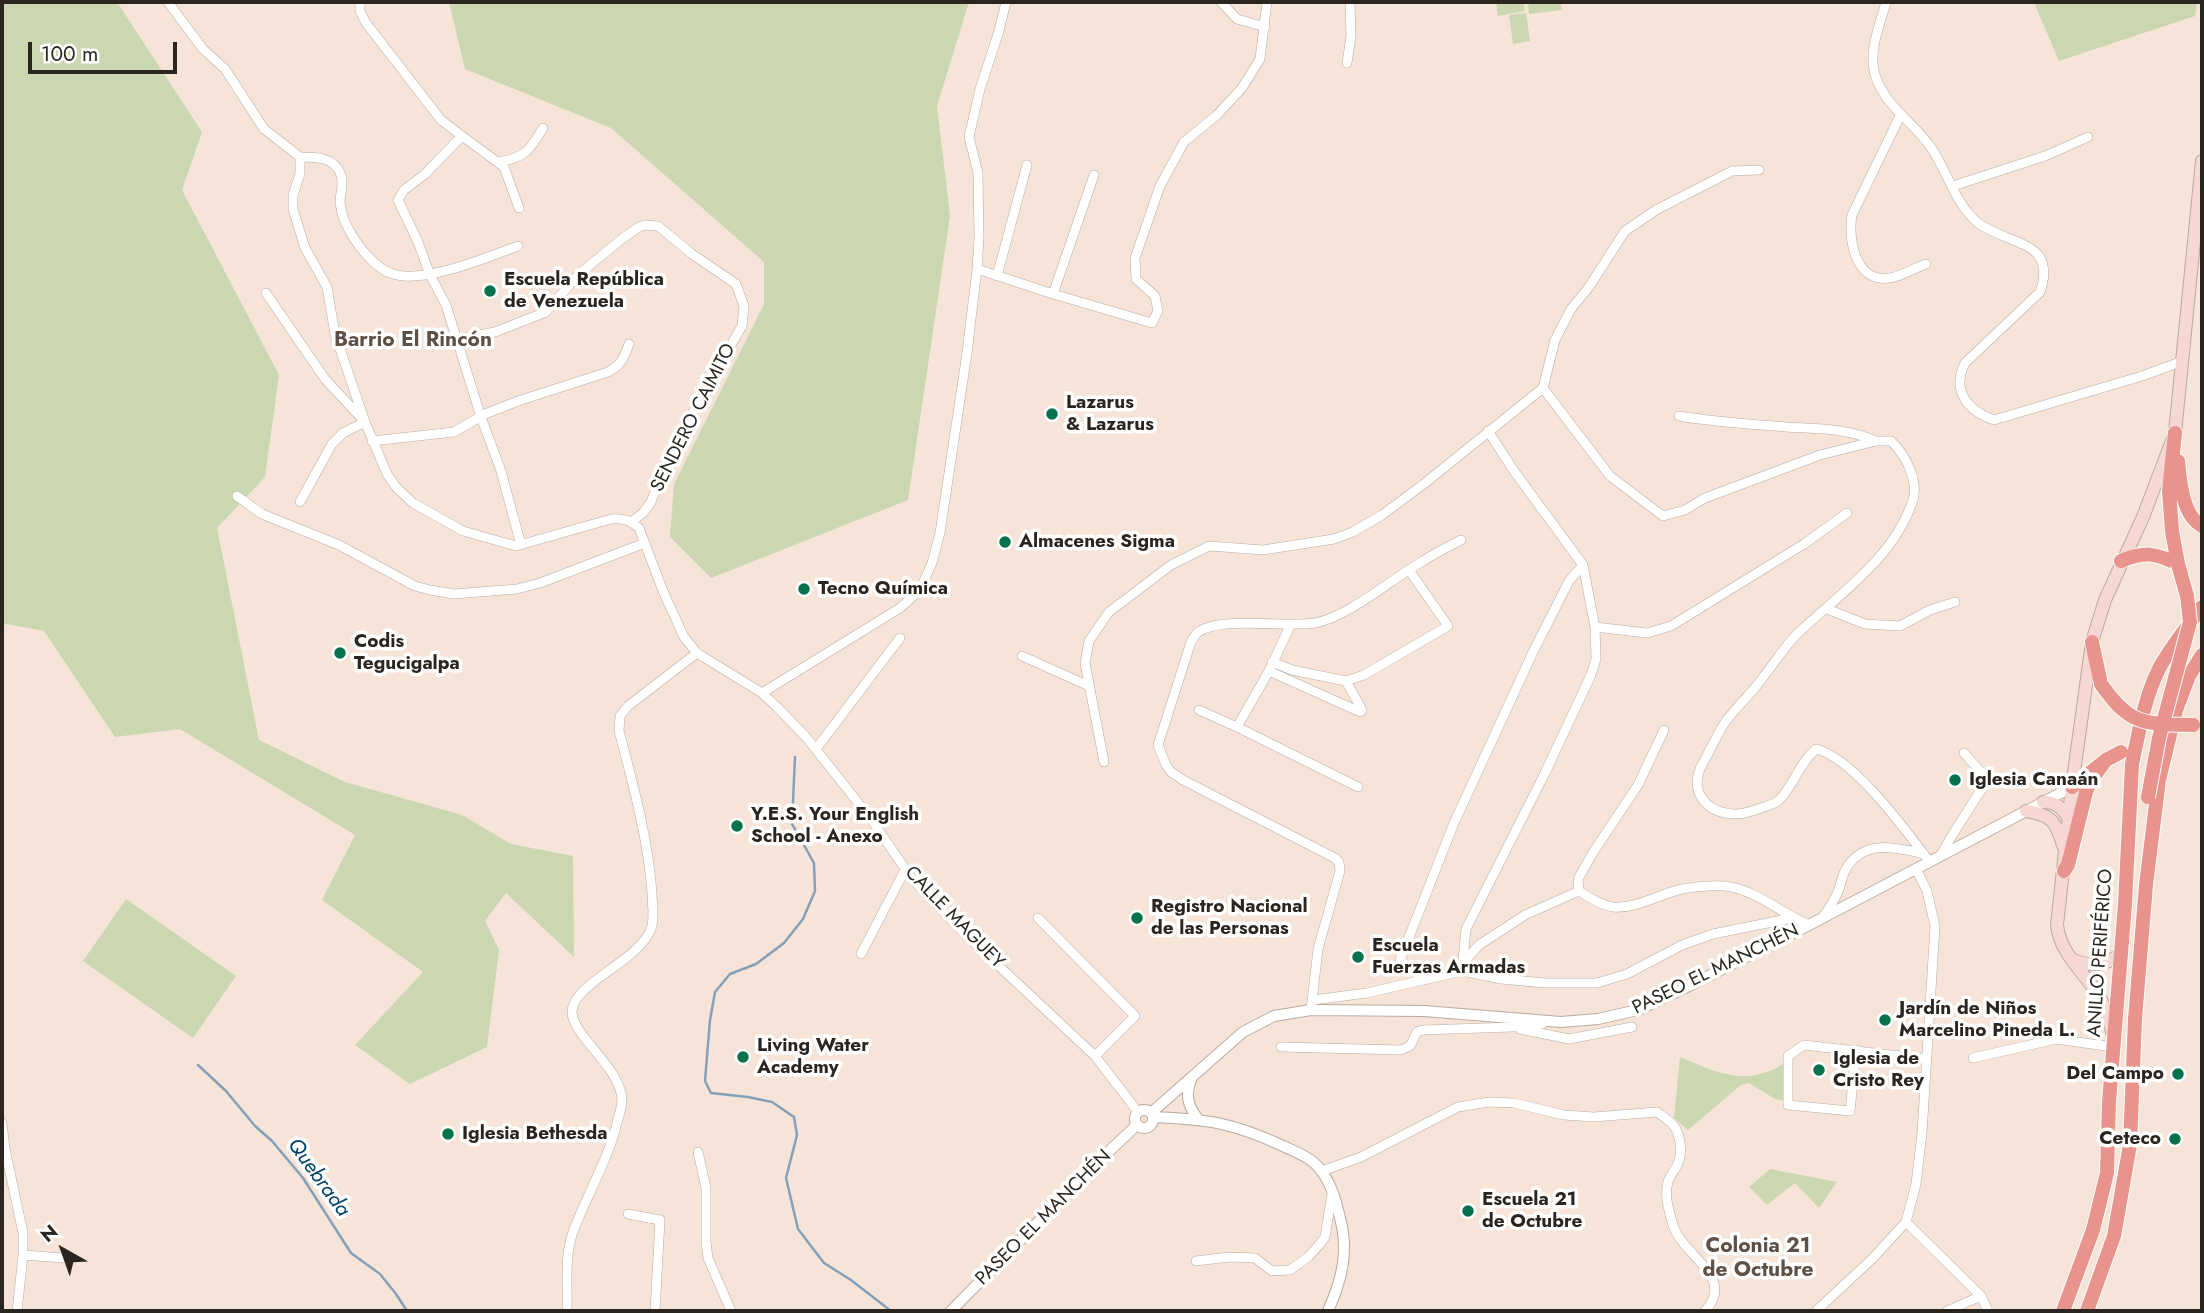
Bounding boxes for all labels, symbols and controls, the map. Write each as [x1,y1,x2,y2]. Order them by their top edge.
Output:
scale bar [32,28,180,72]
text: 100 m [41,39,98,69]
place label: Escuela República de Venezuela [504,269,664,313]
marker: Escuela República de Venezuela [482,283,498,299]
district label: Barrio El Rincón [334,328,492,354]
street label: SENDERO CAIMITO [647,340,741,496]
place label: Lazarus & Lazarus [1066,392,1154,436]
marker: Lazarus & Lazarus [1044,406,1060,422]
place label: Almacenes Sigma [1019,531,1175,553]
marker: Almacenes Sigma [997,534,1013,550]
place label: Tecno Química [818,578,948,600]
marker: Tecno Química [796,581,812,597]
place label: Codis Tegucigalpa [354,631,460,675]
marker: Codis Tegucigalpa [332,645,348,661]
place label: Iglesia Canaán [1969,769,2099,791]
marker: Iglesia Canaán [1947,772,1963,788]
place label: Y.E.S. Your English School - Anexo [751,804,919,848]
marker: Y.E.S. Your English School - Anexo [729,818,745,834]
street label: CALLE MAGUEY [899,862,1009,974]
street label: ANILLO PERIFÉRICO [2084,868,2118,1038]
place label: Registro Nacional de las Personas [1151,896,1308,940]
marker: Registro Nacional de las Personas [1129,910,1145,926]
street label: PASEO EL MANCHÉN [1629,920,1803,1020]
place label: Escuela Fuerzas Armadas [1372,935,1525,979]
marker: Escuela Fuerzas Armadas [1350,949,1366,965]
place label: Jardín de Niños Marcelino Pineda L. [1899,998,2075,1042]
marker: Jardín de Niños Marcelino Pineda L. [1877,1012,1893,1028]
place label: Living Water Academy [757,1035,869,1079]
place label: Iglesia de Cristo Rey [1833,1048,1924,1092]
marker: Living Water Academy [735,1049,751,1065]
marker: Iglesia de Cristo Rey [1811,1062,1827,1078]
place label: Del Campo [2066,1063,2164,1085]
marker: Del Campo [2170,1066,2186,1082]
place label: Iglesia Bethesda [462,1123,607,1145]
marker: Iglesia Bethesda [440,1126,456,1142]
place label: Ceteco [2099,1128,2161,1150]
marker: Ceteco [2167,1131,2183,1147]
water label: Quebrada [281,1134,355,1222]
street label: PASEO EL MANCHÉN [971,1145,1117,1291]
place label: Escuela 21 de Octubre [1482,1189,1582,1233]
marker: Escuela 21 de Octubre [1460,1203,1476,1219]
north arrow [28,1215,98,1285]
text: N [35,1218,64,1249]
district label: Colonia 21 de Octubre [1703,1234,1813,1284]

